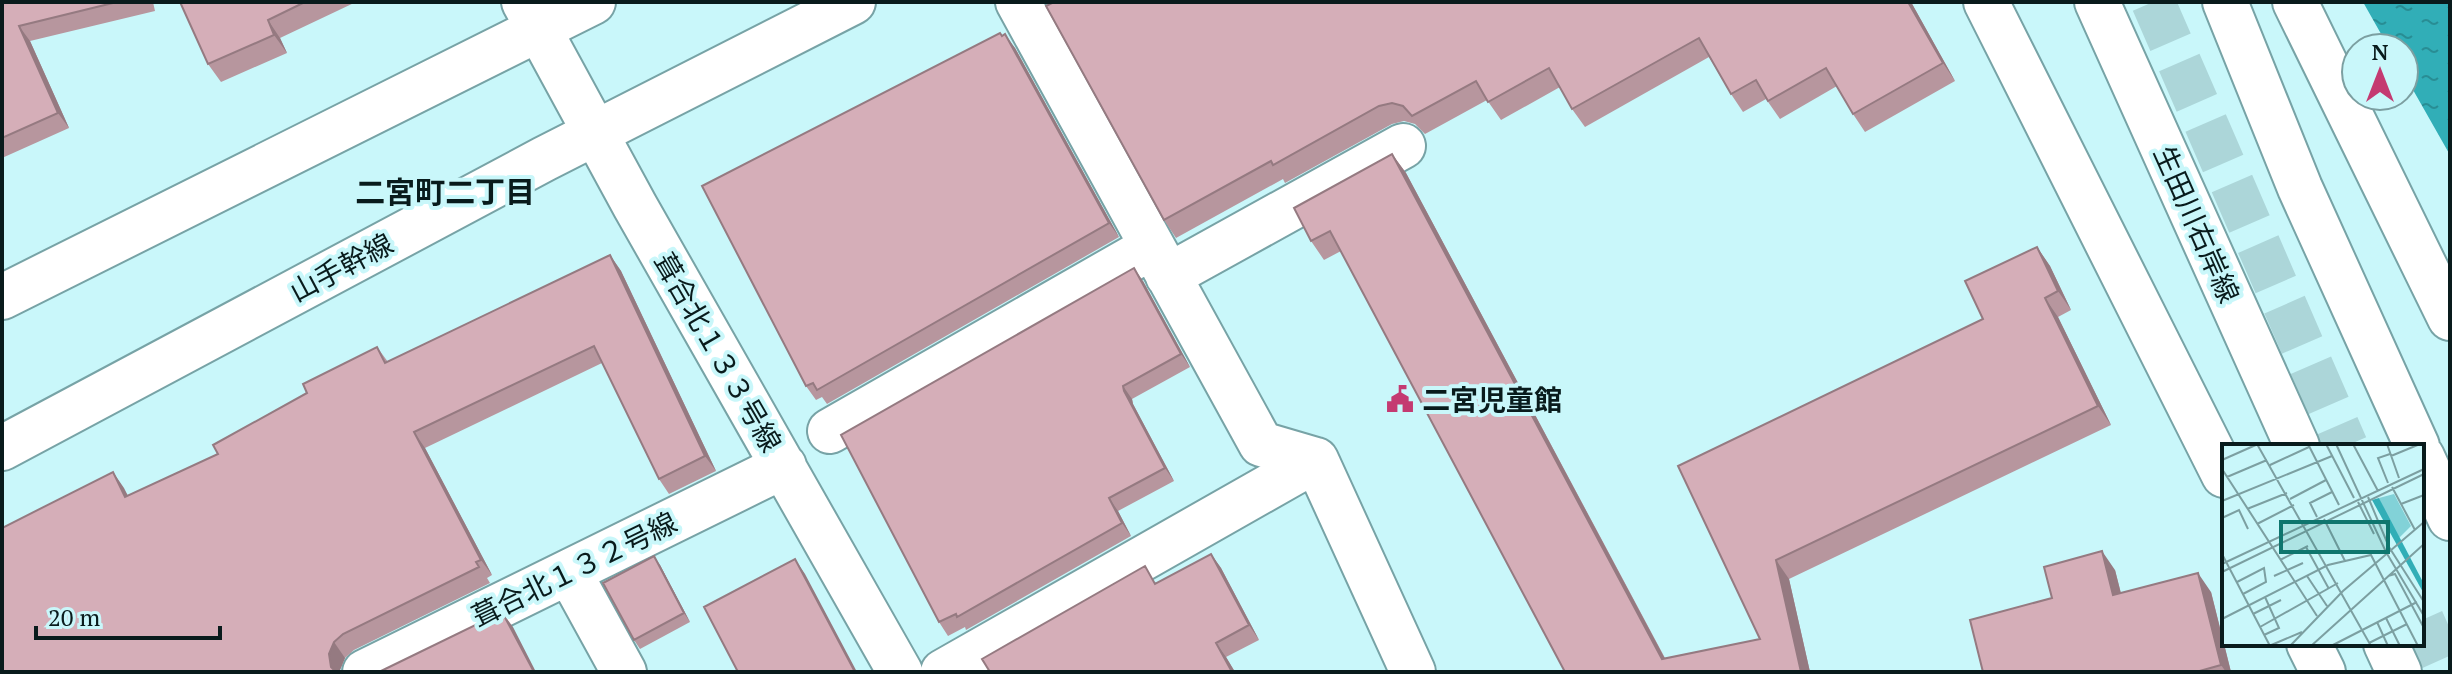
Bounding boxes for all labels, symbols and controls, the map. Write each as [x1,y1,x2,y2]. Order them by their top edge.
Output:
north arrow [2340,32,2420,112]
text: N [2372,37,2389,66]
street label: 生田川右岸線 [2146,140,2248,308]
district label: 二宮町二丁目 [355,172,535,212]
street label: 山手幹線 [283,224,399,310]
street label: 葺合北１３３号線 [646,246,790,458]
place label: 二宮児童館 [1422,381,1562,418]
public building icon: 二宮児童館 [1385,384,1415,414]
inset map [2222,444,2424,646]
street label: 葺合北１３２号線 [465,503,683,635]
scale bar [36,590,220,640]
text: 20 m [48,601,100,633]

